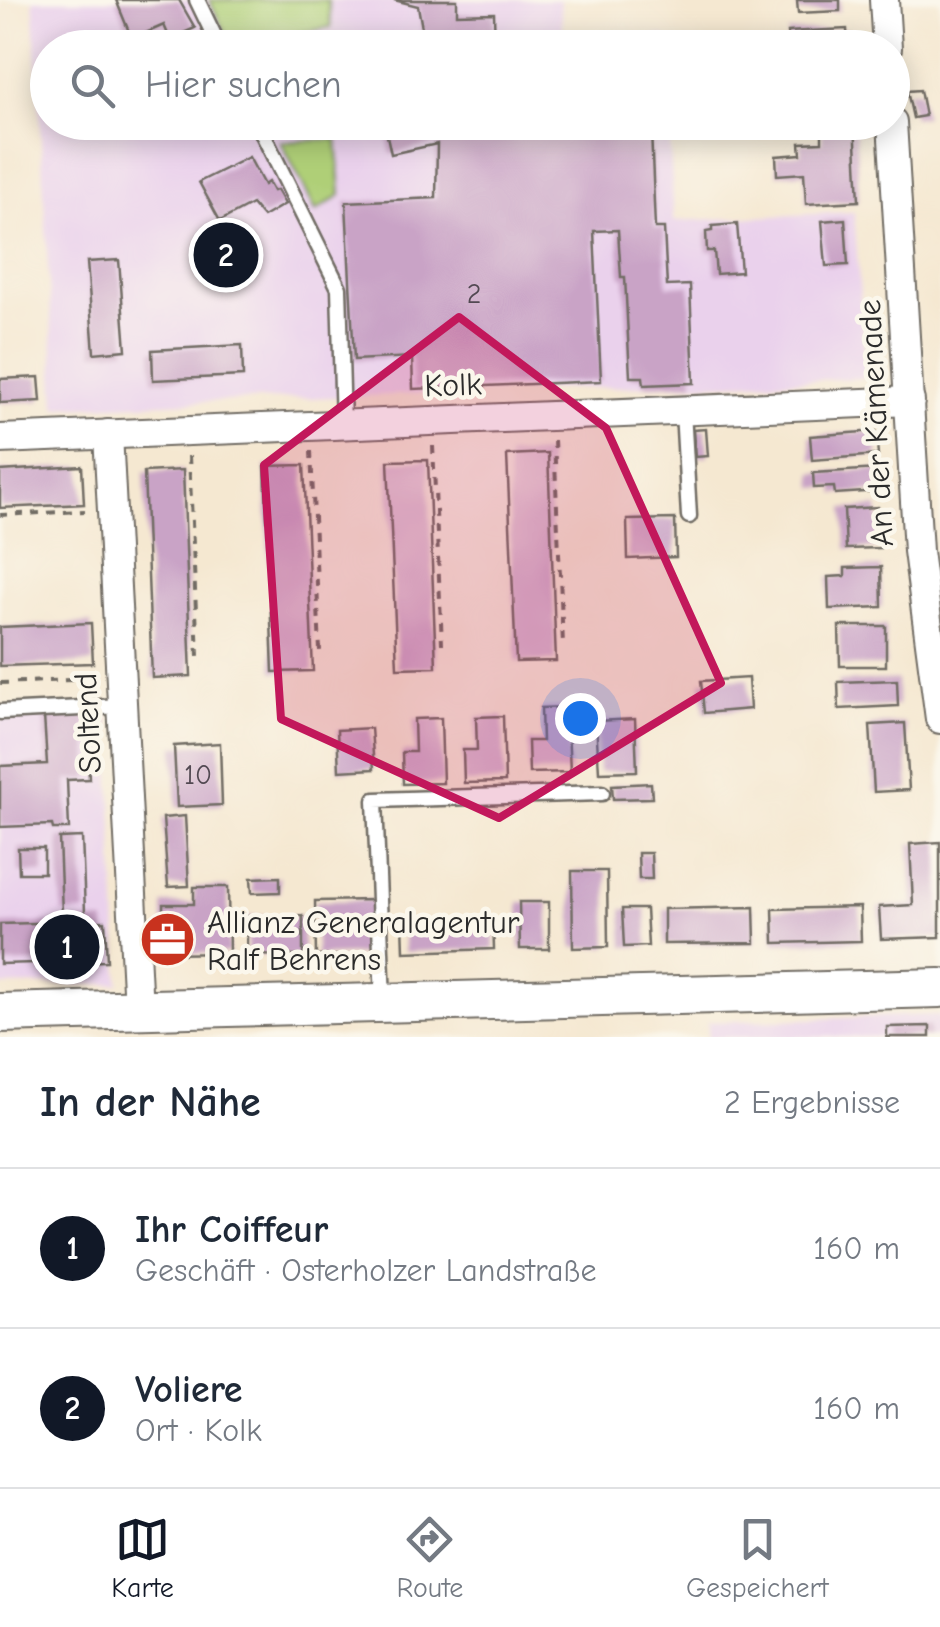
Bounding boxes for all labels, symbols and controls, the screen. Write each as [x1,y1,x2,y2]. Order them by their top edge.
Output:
search box [30,30,910,140]
icon: search [65,58,120,113]
text: Hier suchen [145,63,342,107]
pin: 2 [194,218,258,292]
house number: 2 [467,278,481,310]
street label: An der Kämenade [851,298,901,548]
street label: Kolk [424,365,483,404]
street label: Soltend [67,672,109,774]
your location [555,693,606,744]
house number: 10 [184,759,212,791]
place label: Allianz Generalagentur Ralf Behrens [207,904,520,978]
pin: 1 [34,910,100,984]
office icon: Allianz Generalagentur Ralf Behrens [138,910,198,970]
text: In der Nähe [40,1078,261,1127]
text: 2 Ergebnisse [724,1084,900,1121]
text: Ihr Coiffeur [135,1208,328,1252]
text: 1 [66,1230,79,1267]
text: 160 m [813,1230,900,1267]
text: Geschäft · Osterholzer Landstraße [135,1252,596,1289]
text: Voliere [135,1368,243,1412]
text: 2 [65,1390,80,1427]
text: 160 m [813,1390,900,1427]
text: Ort · Kolk [135,1412,262,1449]
tab: Karte [111,1512,174,1604]
tab: Route [397,1512,463,1604]
tab: Gespeichert [686,1512,829,1604]

